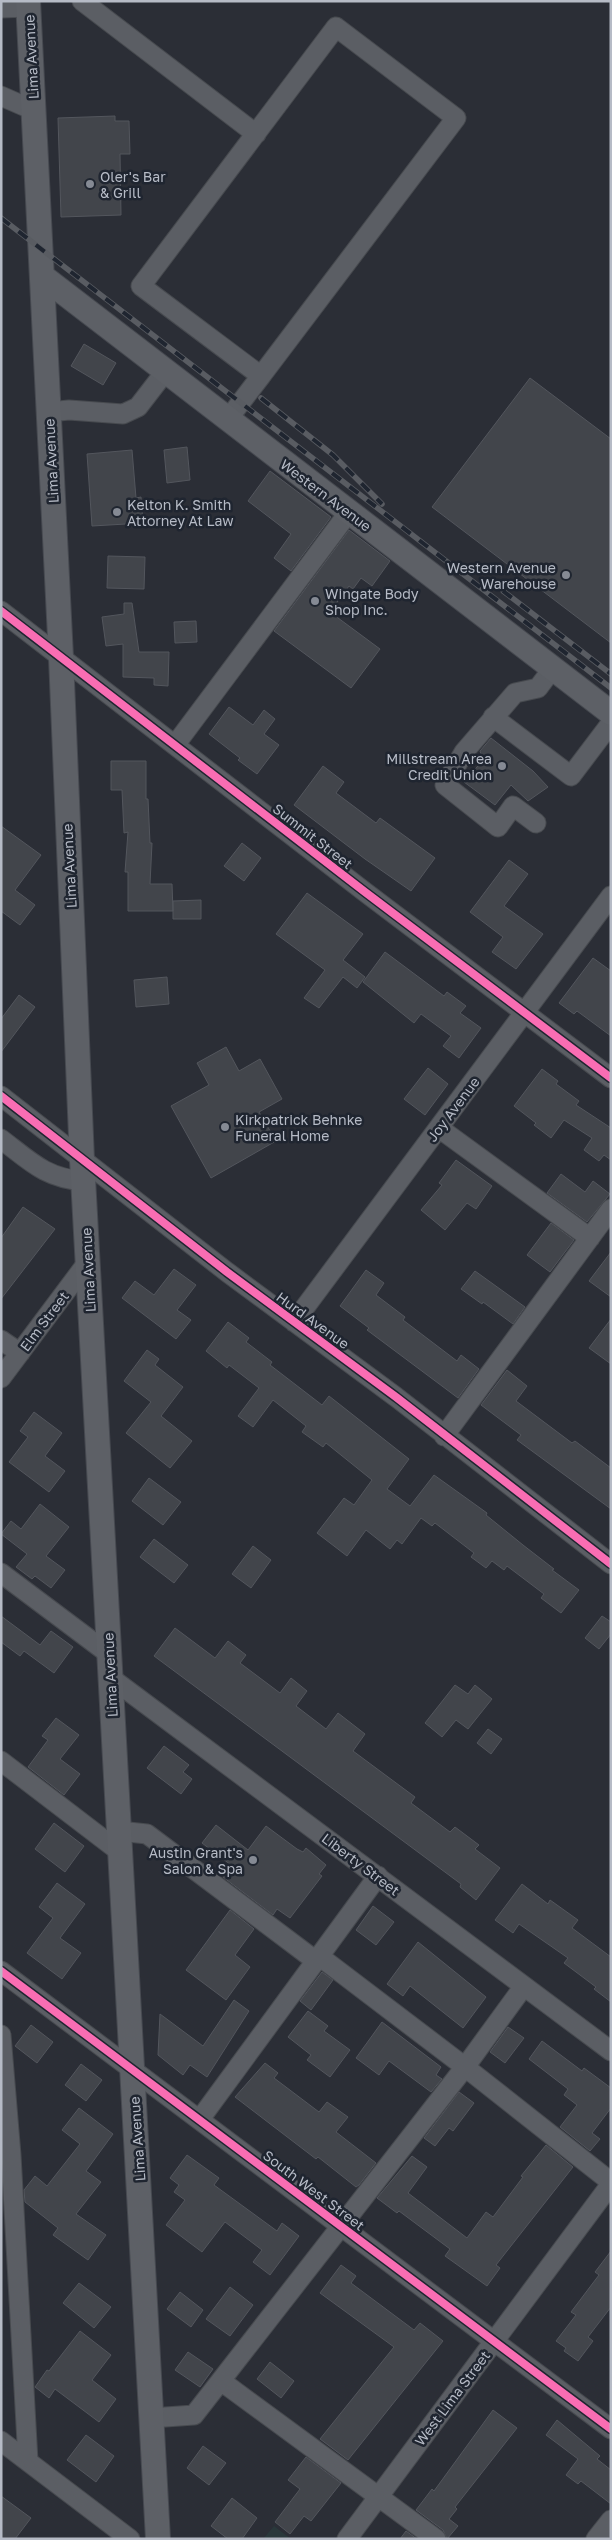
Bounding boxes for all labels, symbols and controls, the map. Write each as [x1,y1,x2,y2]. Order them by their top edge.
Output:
street label: Lima Avenue [20,14,42,100]
place label: Oler's Bar & Grill [100,168,166,201]
marker: Oler's Bar & Grill [84,178,96,190]
street label: Lima Avenue [40,418,62,504]
street label: Western Avenue [277,455,375,535]
place label: Kelton K. Smith Attorney At Law [127,496,234,529]
marker: Kelton K. Smith Attorney At Law [111,506,123,518]
place label: Western Avenue Warehouse [447,559,556,592]
marker: Western Avenue Warehouse [560,569,572,581]
place label: Wingate Body Shop Inc. [325,585,419,618]
marker: Wingate Body Shop Inc. [309,595,321,607]
place label: Millstream Area Credit Union [386,750,492,783]
marker: Millstream Area Credit Union [496,760,508,772]
street label: Summit Street [270,800,356,872]
street label: Lima Avenue [58,823,80,909]
street label: Joy Avenue [423,1073,483,1145]
place label: Kirkpatrick Behnke Funeral Home [235,1111,362,1144]
marker: Kirkpatrick Behnke Funeral Home [219,1121,231,1133]
street label: Lima Avenue [77,1227,99,1313]
street label: Elm Street [16,1288,72,1354]
street label: Hurd Avenue [273,1288,353,1352]
street label: Lima Avenue [99,1632,121,1718]
street label: Liberty Street [319,1829,403,1899]
place label: Austin Grant's Salon & Spa [149,1844,243,1877]
marker: Austin Grant's Salon & Spa [247,1854,259,1866]
street label: Lima Avenue [126,2096,148,2182]
street label: South West Street [260,2146,368,2234]
street label: West Lima Street [411,2347,493,2449]

